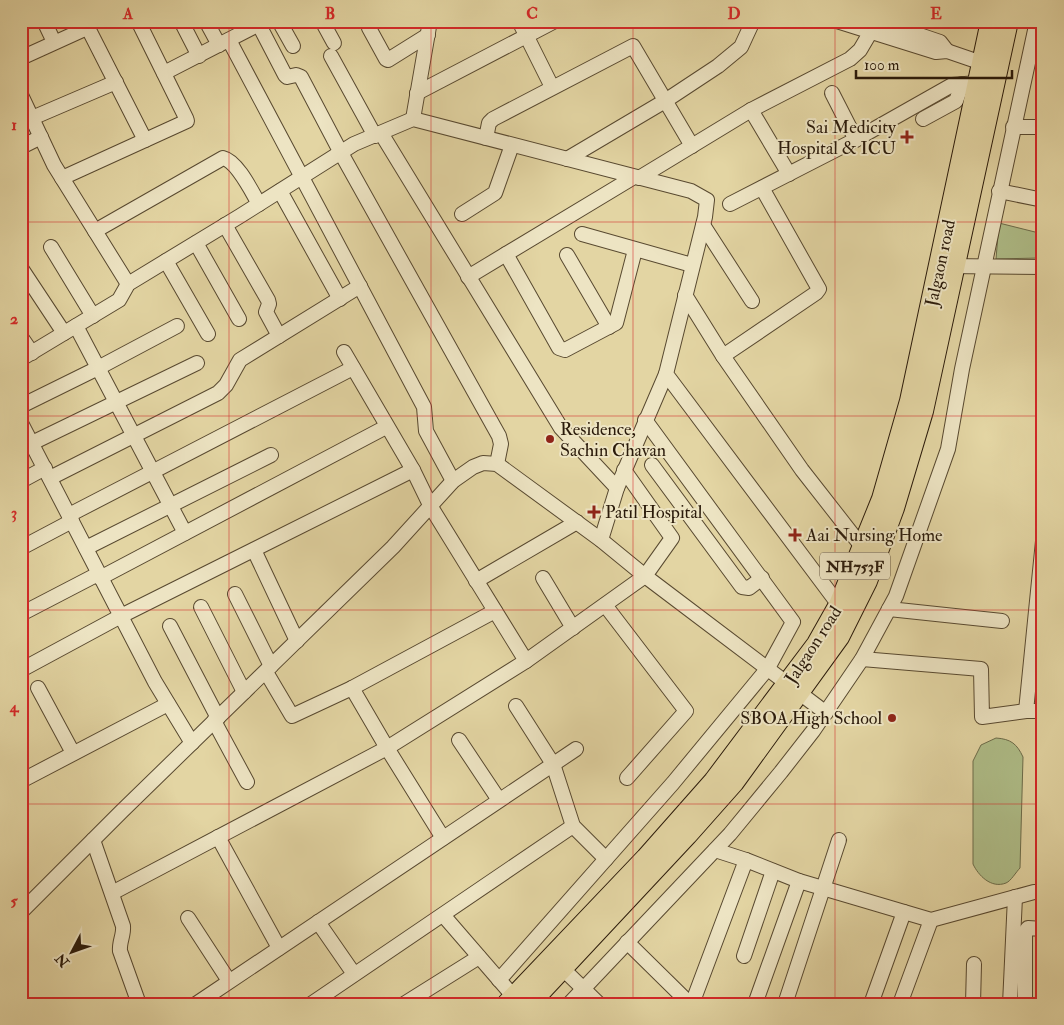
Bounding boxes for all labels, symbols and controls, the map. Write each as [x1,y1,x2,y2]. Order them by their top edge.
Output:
text: A [122,4,134,24]
text: B [325,4,335,24]
text: C [526,4,538,24]
text: D [727,4,741,24]
text: E [930,4,942,24]
scale bar [856,48,1013,80]
text: 100 m [864,56,900,75]
text: 1 [11,115,17,135]
place label: Sai Medicity Hospital & ICU [777,116,897,160]
marker: Sai Medicity Hospital & ICU [900,130,914,144]
street label: Jalgaon road [920,217,961,310]
text: 2 [10,309,18,329]
place label: Residence, Sachin Chavan [560,418,666,462]
marker: Residence, Sachin Chavan [544,433,556,445]
place label: Patil Hospital [605,501,703,524]
text: 3 [11,503,17,523]
marker: Patil Hospital [587,505,601,519]
place label: Aai Nursing Home [805,524,943,547]
marker: Aai Nursing Home [788,528,802,542]
road number: NH753F [820,552,890,580]
street label: Jalgaon road [779,602,847,689]
text: 4 [9,697,20,717]
place label: SBOA High School [740,707,882,730]
marker: SBOA High School [886,712,898,724]
text: 5 [10,891,18,911]
north arrow [48,928,98,978]
text: N [52,950,74,971]

